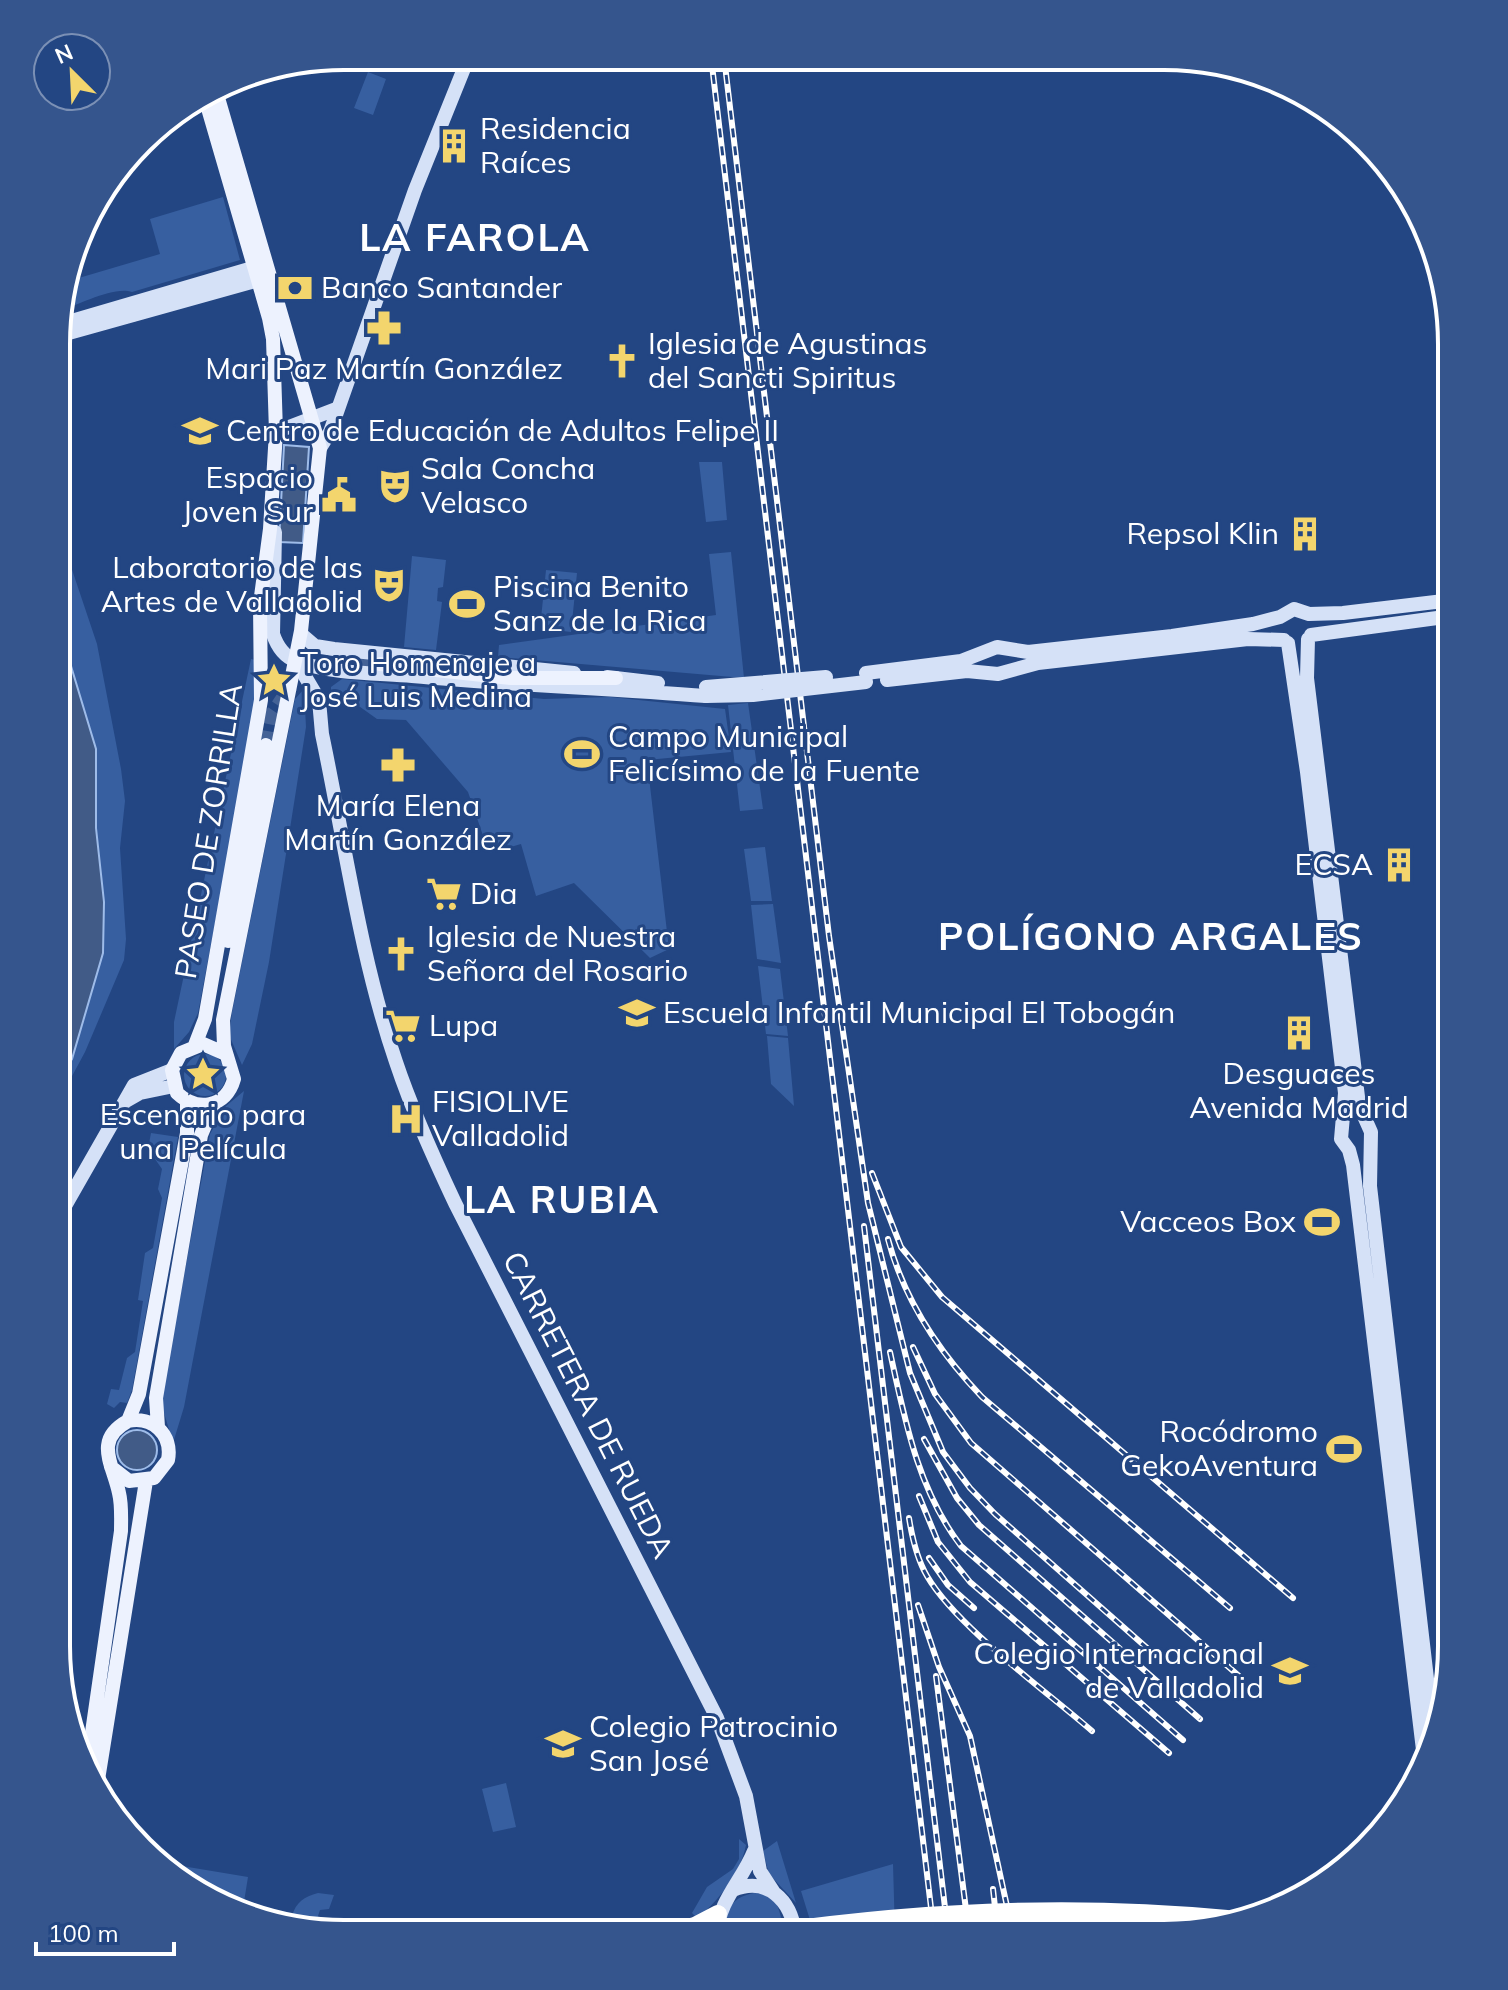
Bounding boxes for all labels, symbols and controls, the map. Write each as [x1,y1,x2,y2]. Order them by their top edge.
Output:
north arrow [32,32,112,112]
text: N [51,38,77,70]
place label: Residencia Raíces [480,109,631,181]
building icon: Residencia Raíces [435,127,473,165]
district label: LA FAROLA [359,213,591,261]
place label: Banco Santander [321,268,562,306]
bank icon: Banco Santander [276,269,314,307]
pharmacy icon: Mari Paz Martín González [365,309,403,347]
place label: Iglesia de Agustinas del Sancti Spiritus [648,324,927,396]
church icon: Iglesia de Agustinas del Sancti Spiritus [603,342,641,380]
place label: Mari Paz Martín González [205,349,563,387]
place label: Centro de Educación de Adultos Felipe II [226,411,779,449]
school or university icon: Centro de Educación de Adultos Felipe II [181,412,219,450]
place label: Sala Concha Velasco [421,449,595,521]
place label: Espacio Joven Sur [182,458,313,530]
theatre icon: Sala Concha Velasco [376,467,414,505]
public building icon: Espacio Joven Sur [320,476,358,514]
place label: Repsol Klin [1126,514,1279,552]
building icon: Repsol Klin [1286,515,1324,553]
place label: Laboratorio de las Artes de Valladolid [101,548,363,620]
theatre icon: Laboratorio de las Artes de Valladolid [370,566,408,604]
place label: Piscina Benito Sanz de la Rica [493,567,706,639]
sports icon: Piscina Benito Sanz de la Rica [448,585,486,623]
place label: Toro Homenaje a José Luis Medina [300,643,536,715]
place icon: Toro Homenaje a José Luis Medina [255,661,293,699]
street label: PASEO DE ZORRILLA [166,681,250,981]
place label: Campo Municipal Felicísimo de la Fuente [608,717,920,789]
sports icon: Campo Municipal Felicísimo de la Fuente [563,735,601,773]
pharmacy icon: María Elena Martín González [379,746,417,784]
place label: María Elena Martín González [284,786,512,858]
place label: ECSA [1295,845,1373,883]
building icon: ECSA [1380,846,1418,884]
place label: Dia [470,874,518,912]
supermarket icon: Dia [425,875,463,913]
district label: POLÍGONO ARGALES [938,912,1364,960]
place label: Iglesia de Nuestra Señora del Rosario [427,917,688,989]
church icon: Iglesia de Nuestra Señora del Rosario [382,935,420,973]
place label: Escuela Infantil Municipal El Tobogán [663,993,1175,1031]
school or university icon: Escuela Infantil Municipal El Tobogán [618,994,656,1032]
place label: Lupa [429,1006,498,1044]
supermarket icon: Lupa [384,1007,422,1045]
building icon: Desguaces Avenida Madrid [1280,1014,1318,1052]
place label: Desguaces Avenida Madrid [1189,1054,1409,1126]
place icon: Escenario para una Película [184,1055,222,1093]
place label: FISIOLIVE Valladolid [432,1082,569,1154]
place label: Escenario para una Película [100,1095,306,1167]
hospital icon: FISIOLIVE Valladolid [387,1100,425,1138]
district label: LA RUBIA [464,1175,660,1223]
place label: Vacceos Box [1120,1202,1296,1240]
sports icon: Vacceos Box [1303,1203,1341,1241]
street label: CARRETERA DE RUEDA [495,1245,683,1564]
place label: Rocódromo GekoAventura [1120,1412,1318,1484]
sports icon: Rocódromo GekoAventura [1325,1430,1363,1468]
place label: Colegio Internacional de Valladolid [973,1634,1264,1706]
school or university icon: Colegio Internacional de Valladolid [1271,1652,1309,1690]
place label: Colegio Patrocinio San José [589,1707,838,1779]
school or university icon: Colegio Patrocinio San José [544,1725,582,1763]
scale bar [36,1906,174,1956]
text: 100 m [48,1918,119,1948]

